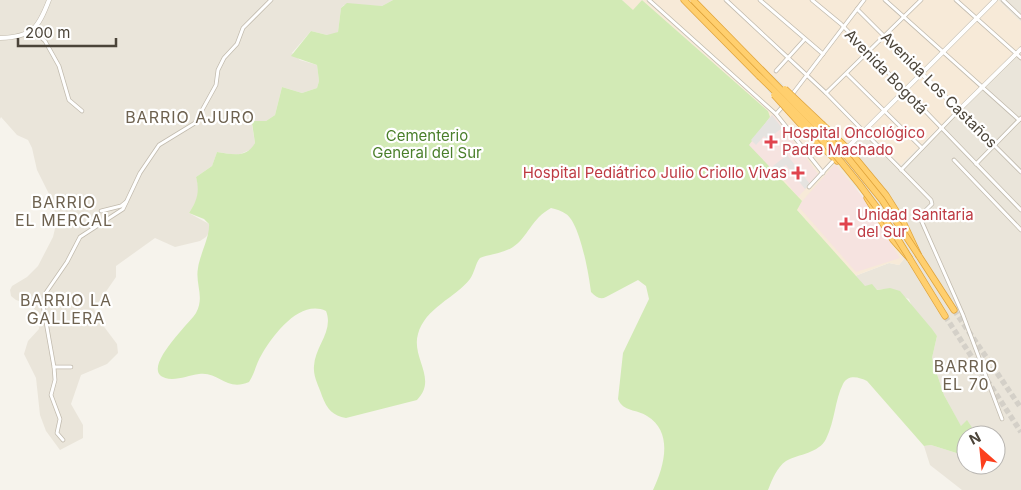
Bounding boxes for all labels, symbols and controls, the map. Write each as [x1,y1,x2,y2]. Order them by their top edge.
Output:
scale bar [18,15,115,47]
text: 200 m [25,23,70,42]
street label: Avenida Bogotá [841,25,932,118]
street label: Avenida Los Castaños [877,28,1002,152]
district label: BARRIO AJURO [125,107,255,127]
place label: Hospital Oncológico Padre Machado [782,123,925,159]
park label: Cementerio General del Sur [372,126,482,162]
marker: Hospital Oncológico Padre Machado [764,135,778,149]
place label: Hospital Pediátrico Julio Criollo Vivas [523,163,787,182]
marker: Hospital Pediátrico Julio Criollo Vivas [791,166,805,180]
district label: BARRIO EL MERCAL [15,192,113,230]
place label: Unidad Sanitaria del Sur [857,205,974,241]
marker: Unidad Sanitaria del Sur [839,217,853,231]
district label: BARRIO LA GALLERA [20,290,112,328]
district label: BARRIO EL 70 [934,356,998,394]
north arrow [956,425,1006,475]
text: N [966,428,983,448]

